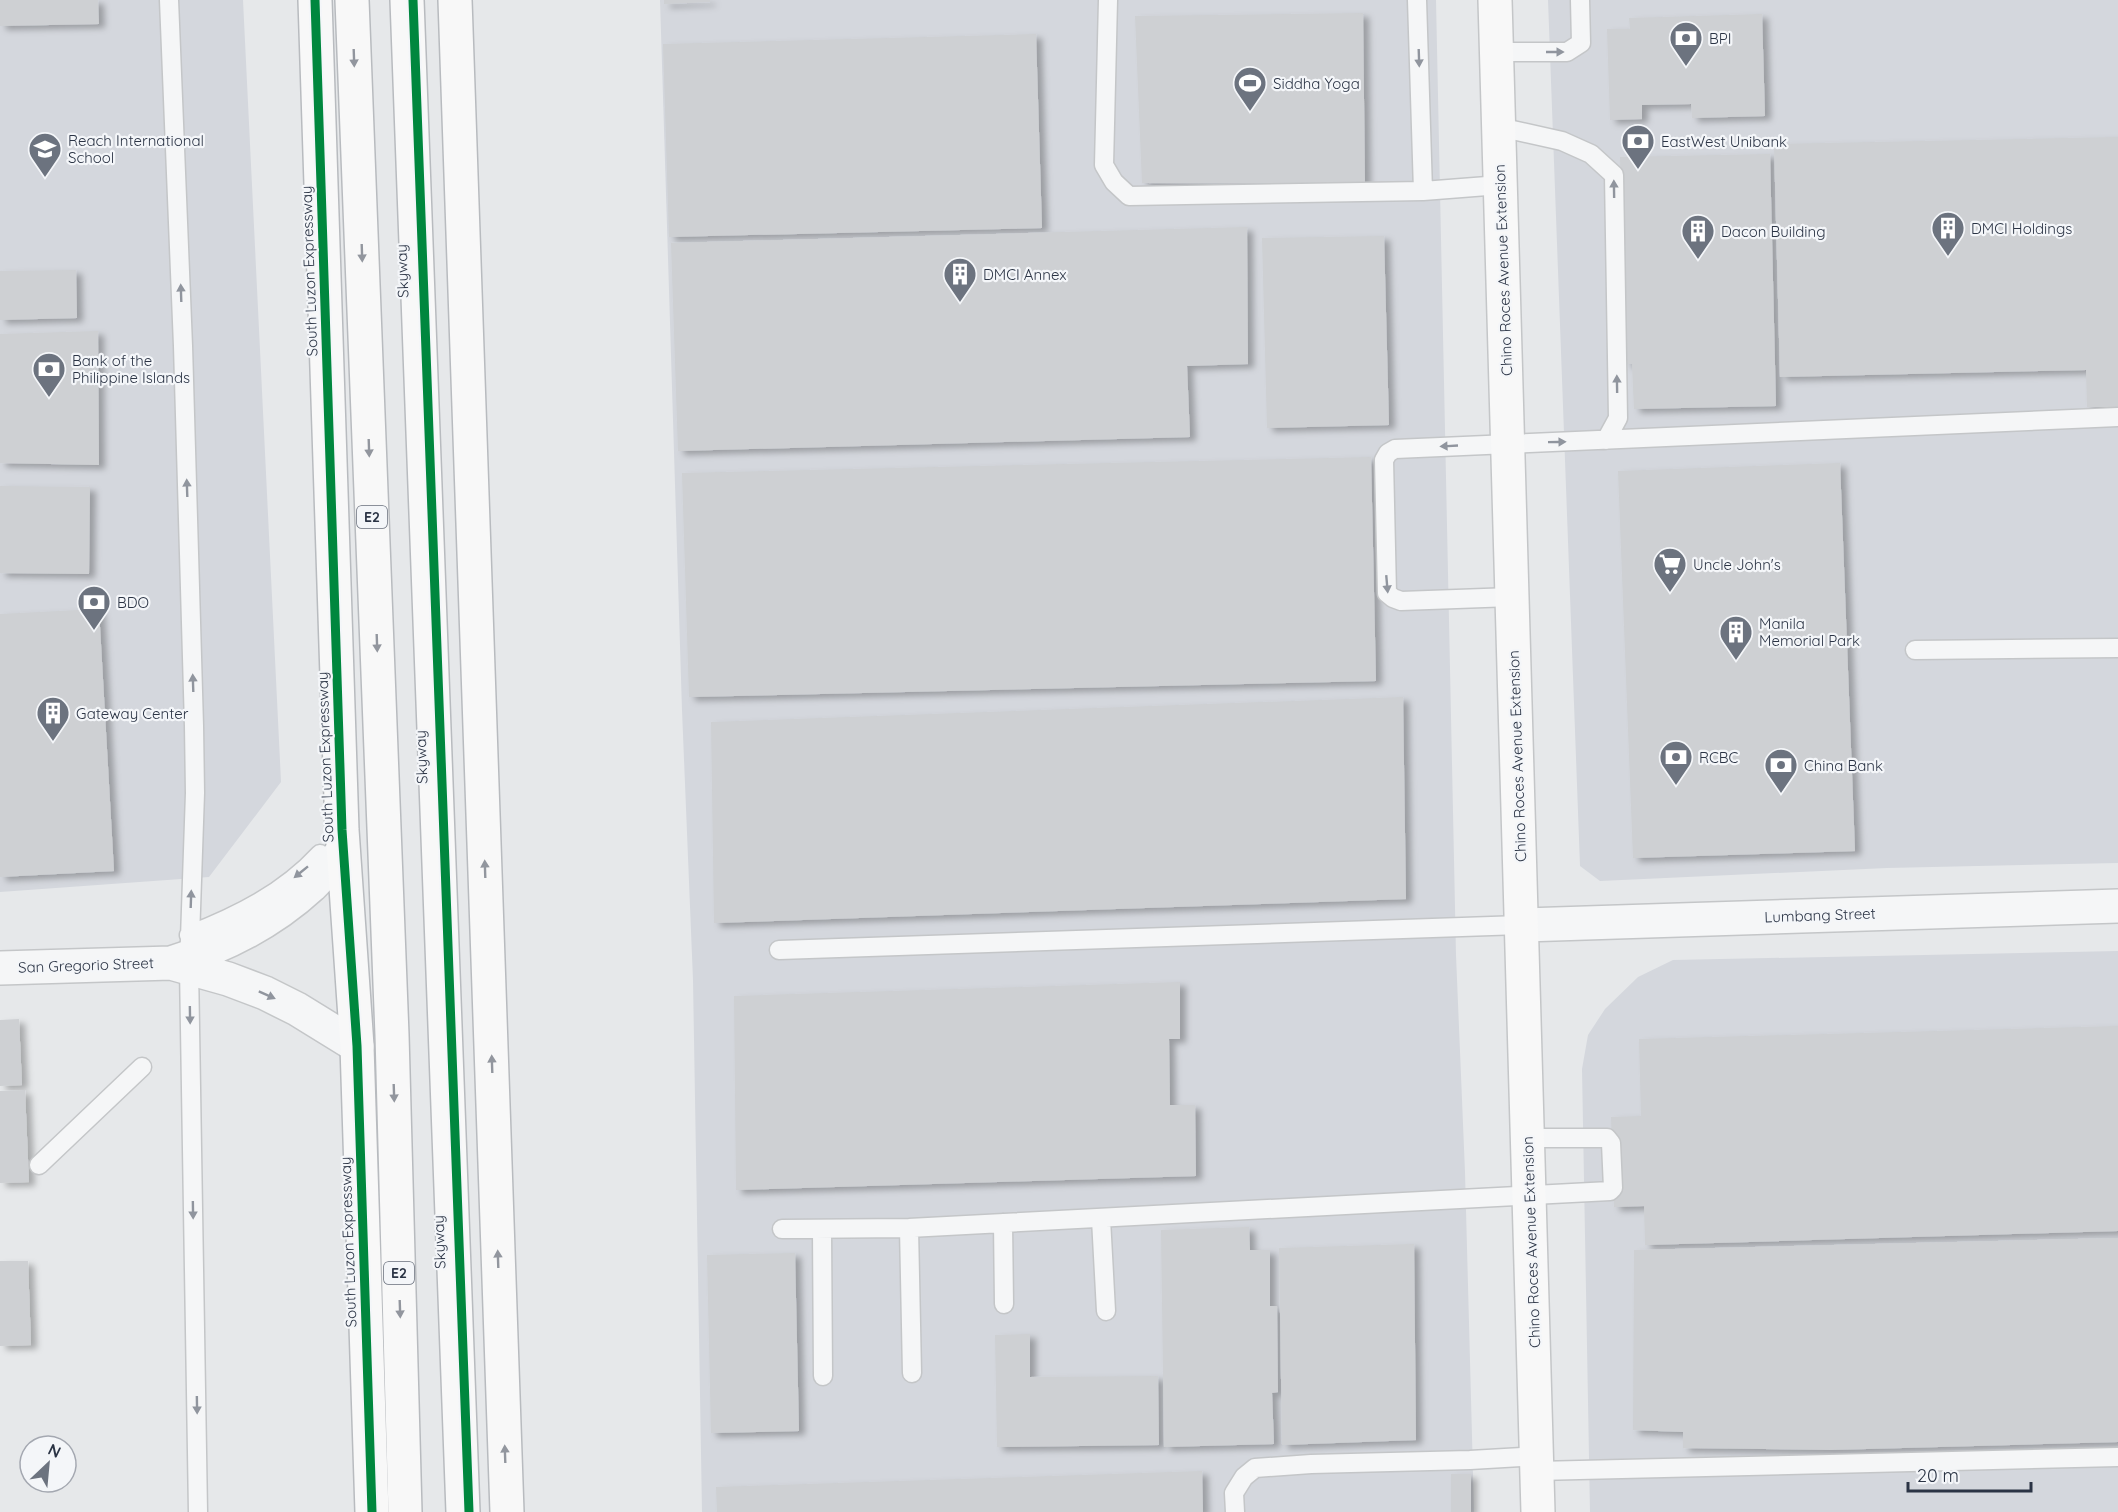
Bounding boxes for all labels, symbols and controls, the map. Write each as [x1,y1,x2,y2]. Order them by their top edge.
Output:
bank icon: BPI [1668,20,1704,67]
place label: BPI [1709,29,1731,48]
one-way arrow [1545,47,1564,57]
one-way arrow [350,49,359,68]
one-way arrow [1414,49,1424,68]
sports icon: Siddha Yoga [1232,65,1268,112]
place label: Siddha Yoga [1273,74,1360,93]
bank icon: EastWest Unibank [1620,123,1656,170]
school or university icon: Reach International School [27,131,63,178]
place label: Reach International School [68,131,204,167]
place label: EastWest Unibank [1661,132,1787,151]
street label: Chino Roces Avenue Extension [1490,164,1516,376]
one-way arrow [1610,180,1619,199]
street label: South Luzon Expressway [297,185,321,357]
building icon: DMCI Holdings [1930,210,1966,257]
building icon: Dacon Building [1680,213,1716,260]
place label: DMCI Holdings [1971,219,2072,238]
place label: Dacon Building [1721,222,1826,241]
one-way arrow [357,244,366,263]
street label: Skyway [392,244,412,298]
building icon: DMCI Annex [942,256,978,303]
place label: DMCI Annex [983,265,1067,284]
one-way arrow [176,283,185,302]
bank icon: Bank of the Philippine Islands [31,351,67,398]
place label: Bank of the Philippine Islands [72,351,190,387]
one-way arrow [1612,375,1622,394]
one-way arrow [1548,438,1567,447]
one-way arrow [365,439,374,458]
one-way arrow [1440,442,1459,451]
one-way arrow [182,478,191,497]
road number: E2 [357,506,387,528]
supermarket icon: Uncle John's [1652,546,1688,593]
place label: Uncle John's [1693,555,1781,574]
one-way arrow [1382,575,1392,594]
bank icon: BDO [76,584,112,631]
place label: BDO [117,593,149,612]
building icon: Manila Memorial Park [1718,614,1754,661]
place label: Manila Memorial Park [1759,614,1860,650]
one-way arrow [372,634,381,653]
street label: Chino Roces Avenue Extension [1504,650,1530,862]
street label: South Luzon Expressway [313,671,337,843]
one-way arrow [188,673,197,692]
building icon: Gateway Center [35,695,71,742]
place label: Gateway Center [76,704,189,723]
street label: Skyway [411,730,431,784]
bank icon: RCBC [1658,739,1694,786]
bank icon: China Bank [1763,747,1799,794]
place label: RCBC [1699,748,1738,767]
place label: China Bank [1804,756,1883,775]
one-way arrow [480,859,490,878]
one-way arrow [293,866,309,879]
one-way arrow [186,889,195,908]
street label: Lumbang Street [1764,904,1876,926]
street label: San Gregorio Street [18,953,154,977]
one-way arrow [258,990,275,999]
one-way arrow [186,1006,195,1025]
one-way arrow [487,1054,496,1073]
one-way arrow [389,1084,398,1103]
street label: Chino Roces Avenue Extension [1518,1136,1544,1348]
street label: South Luzon Expressway [336,1156,360,1328]
one-way arrow [189,1201,198,1220]
street label: Skyway [429,1215,449,1269]
one-way arrow [494,1249,503,1268]
road number: E2 [384,1262,414,1284]
one-way arrow [395,1300,404,1319]
one-way arrow [192,1396,202,1415]
north arrow [18,1434,78,1494]
text: N [45,1439,64,1462]
one-way arrow [501,1444,510,1463]
scale bar [1908,1455,2031,1493]
text: 20 m [1917,1464,1959,1487]

